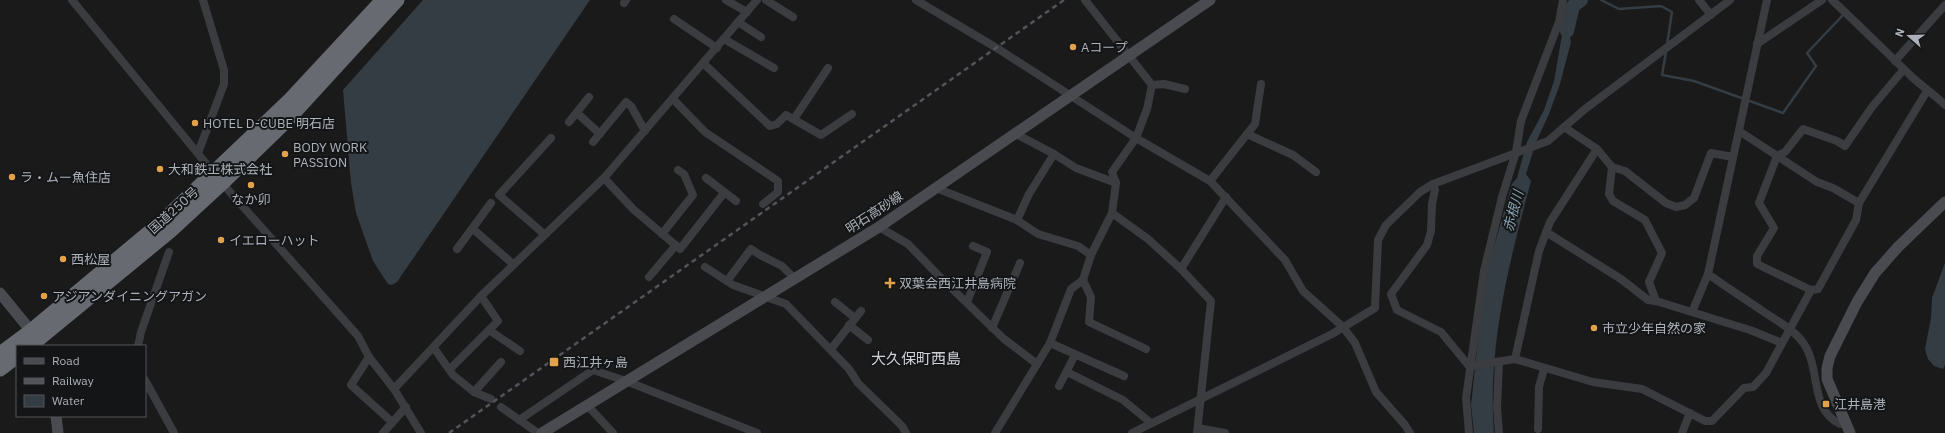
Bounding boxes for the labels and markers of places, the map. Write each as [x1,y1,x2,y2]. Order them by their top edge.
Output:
place label: Aコープ [1081,39,1128,56]
marker: Aコープ [1068,42,1078,52]
place label: HOTEL D-CUBE 明石店 [203,115,335,132]
marker: HOTEL D-CUBE 明石店 [190,118,200,128]
place label: BODY WORK PASSION [293,139,367,171]
marker: BODY WORK PASSION [280,149,290,159]
place label: 大和鉄工株式会社 [168,161,272,178]
marker: 大和鉄工株式会社 [155,164,165,174]
place label: ラ・ムー魚住店 [20,169,111,186]
marker: ラ・ムー魚住店 [7,172,17,182]
marker: なか卯 [246,180,256,190]
place label: なか卯 [231,191,271,208]
place label: イエローハット [229,232,320,249]
marker: イエローハット [216,235,226,245]
place label: 西松屋 [71,251,110,268]
marker: 西松屋 [58,254,68,264]
place label: 双葉会西江井島病院 [899,275,1016,292]
marker: 双葉会西江井島病院 [884,277,896,289]
place label: アジアンダイニングアガン [52,288,207,305]
marker: アジアンダイニングアガン [39,291,49,301]
place label: 市立少年自然の家 [1602,320,1706,337]
marker: 市立少年自然の家 [1589,323,1599,333]
place label: 西江井ヶ島 [563,354,628,371]
marker: 西江井ヶ島 [548,356,560,368]
place label: 江井島港 [1834,396,1886,413]
marker: 江井島港 [1821,399,1831,409]

